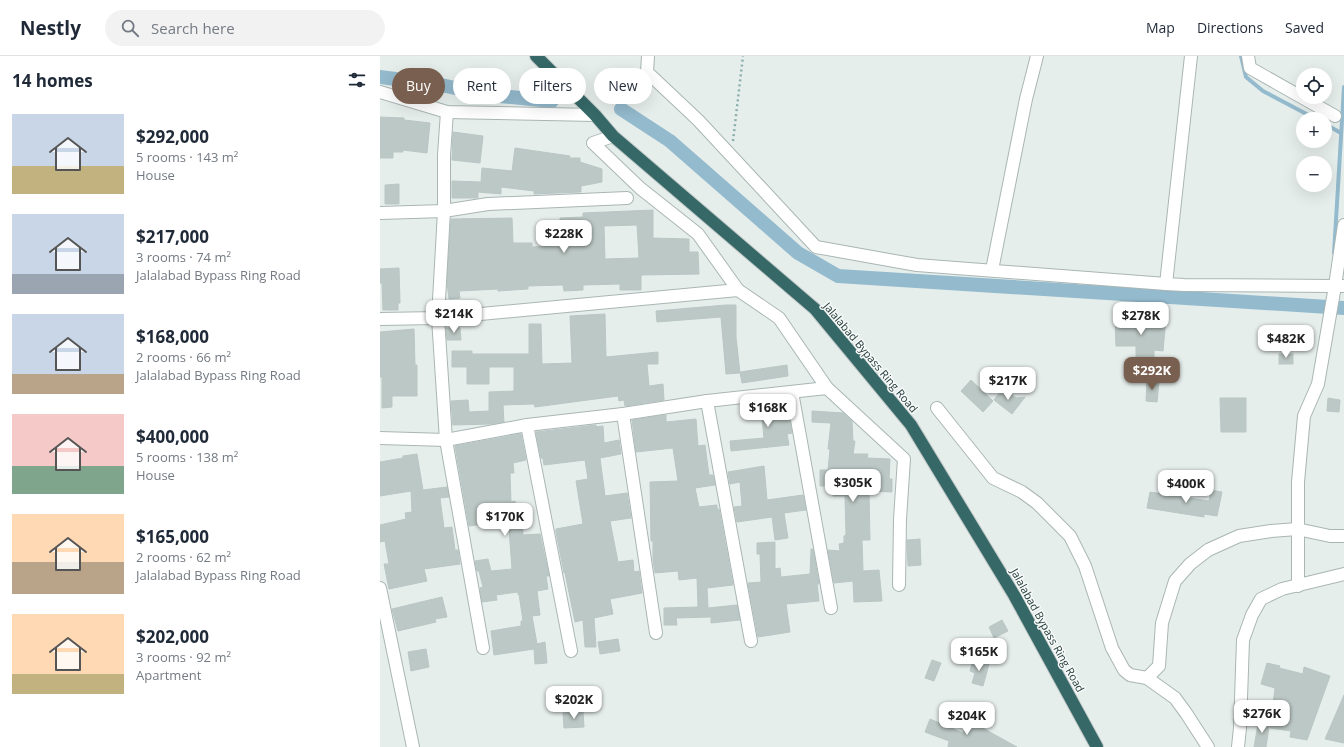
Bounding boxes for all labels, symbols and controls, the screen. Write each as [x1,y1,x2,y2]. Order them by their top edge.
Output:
search box [105,10,385,46]
text: Nestly [20,15,81,41]
icon: search [119,17,141,39]
text: Search here [151,18,235,38]
text: Map [1146,18,1175,37]
text: Directions [1197,18,1263,37]
text: Saved [1285,18,1324,37]
chip: Buy [392,68,445,104]
chip: Rent [453,68,511,104]
chip: Filters [519,68,586,104]
chip: New [594,68,652,104]
map controls [1296,68,1332,192]
button: locate [1296,68,1332,104]
text: 14 homes [12,69,93,92]
icon: filters [346,69,368,91]
button: + [1296,112,1332,148]
text: $292,000 [136,125,209,148]
icon: home [44,130,92,178]
text: 5 rooms · 143 m² [136,148,238,166]
button: − [1296,156,1332,192]
text: House [136,166,175,184]
pin: $228K [536,220,592,254]
text: $228K [545,224,583,242]
text: $217,000 [136,225,209,248]
icon: home [44,230,92,278]
text: 3 rooms · 74 m² [136,248,231,266]
text: Jalalabad Bypass Ring Road [136,266,301,284]
street label: Jalalabad Bypass Ring Road [820,298,922,415]
pin: $214K [426,300,482,334]
pin: $278K [1113,302,1169,336]
text: $214K [435,304,473,322]
text: $278K [1122,306,1160,324]
text: $168,000 [136,325,209,348]
pin: $482K [1258,325,1314,359]
text: $482K [1267,329,1305,347]
icon: home [44,330,92,378]
text: 2 rooms · 66 m² [136,348,231,366]
pin: $292K [1124,357,1180,391]
text: $292K [1133,361,1171,379]
text: Jalalabad Bypass Ring Road [136,366,301,384]
pin: $217K [980,367,1036,401]
text: $217K [989,371,1027,389]
pin: $168K [740,394,796,428]
text: $168K [749,398,787,416]
text: $400,000 [136,425,209,448]
icon: home [44,430,92,478]
text: 5 rooms · 138 m² [136,448,238,466]
text: House [136,466,175,484]
pin: $305K [825,469,881,503]
pin: $400K [1158,470,1214,504]
text: $305K [834,473,872,491]
text: $400K [1167,474,1205,492]
pin: $170K [477,503,533,537]
text: $170K [486,507,524,525]
text: $165,000 [136,525,209,548]
icon: home [44,530,92,578]
text: 2 rooms · 62 m² [136,548,231,566]
street label: Jalalabad Bypass Ring Road [1007,564,1088,695]
text: Jalalabad Bypass Ring Road [136,566,301,584]
text: $202,000 [136,625,209,648]
icon: home [44,630,92,678]
pin: $165K [951,638,1007,672]
text: $165K [960,642,998,660]
text: 3 rooms · 92 m² [136,648,231,666]
text: Apartment [136,666,201,684]
pin: $202K [546,686,602,720]
text: $202K [555,690,593,708]
pin: $276K [1234,700,1290,734]
pin: $204K [939,702,995,736]
text: $276K [1243,704,1281,722]
text: $204K [948,706,986,724]

